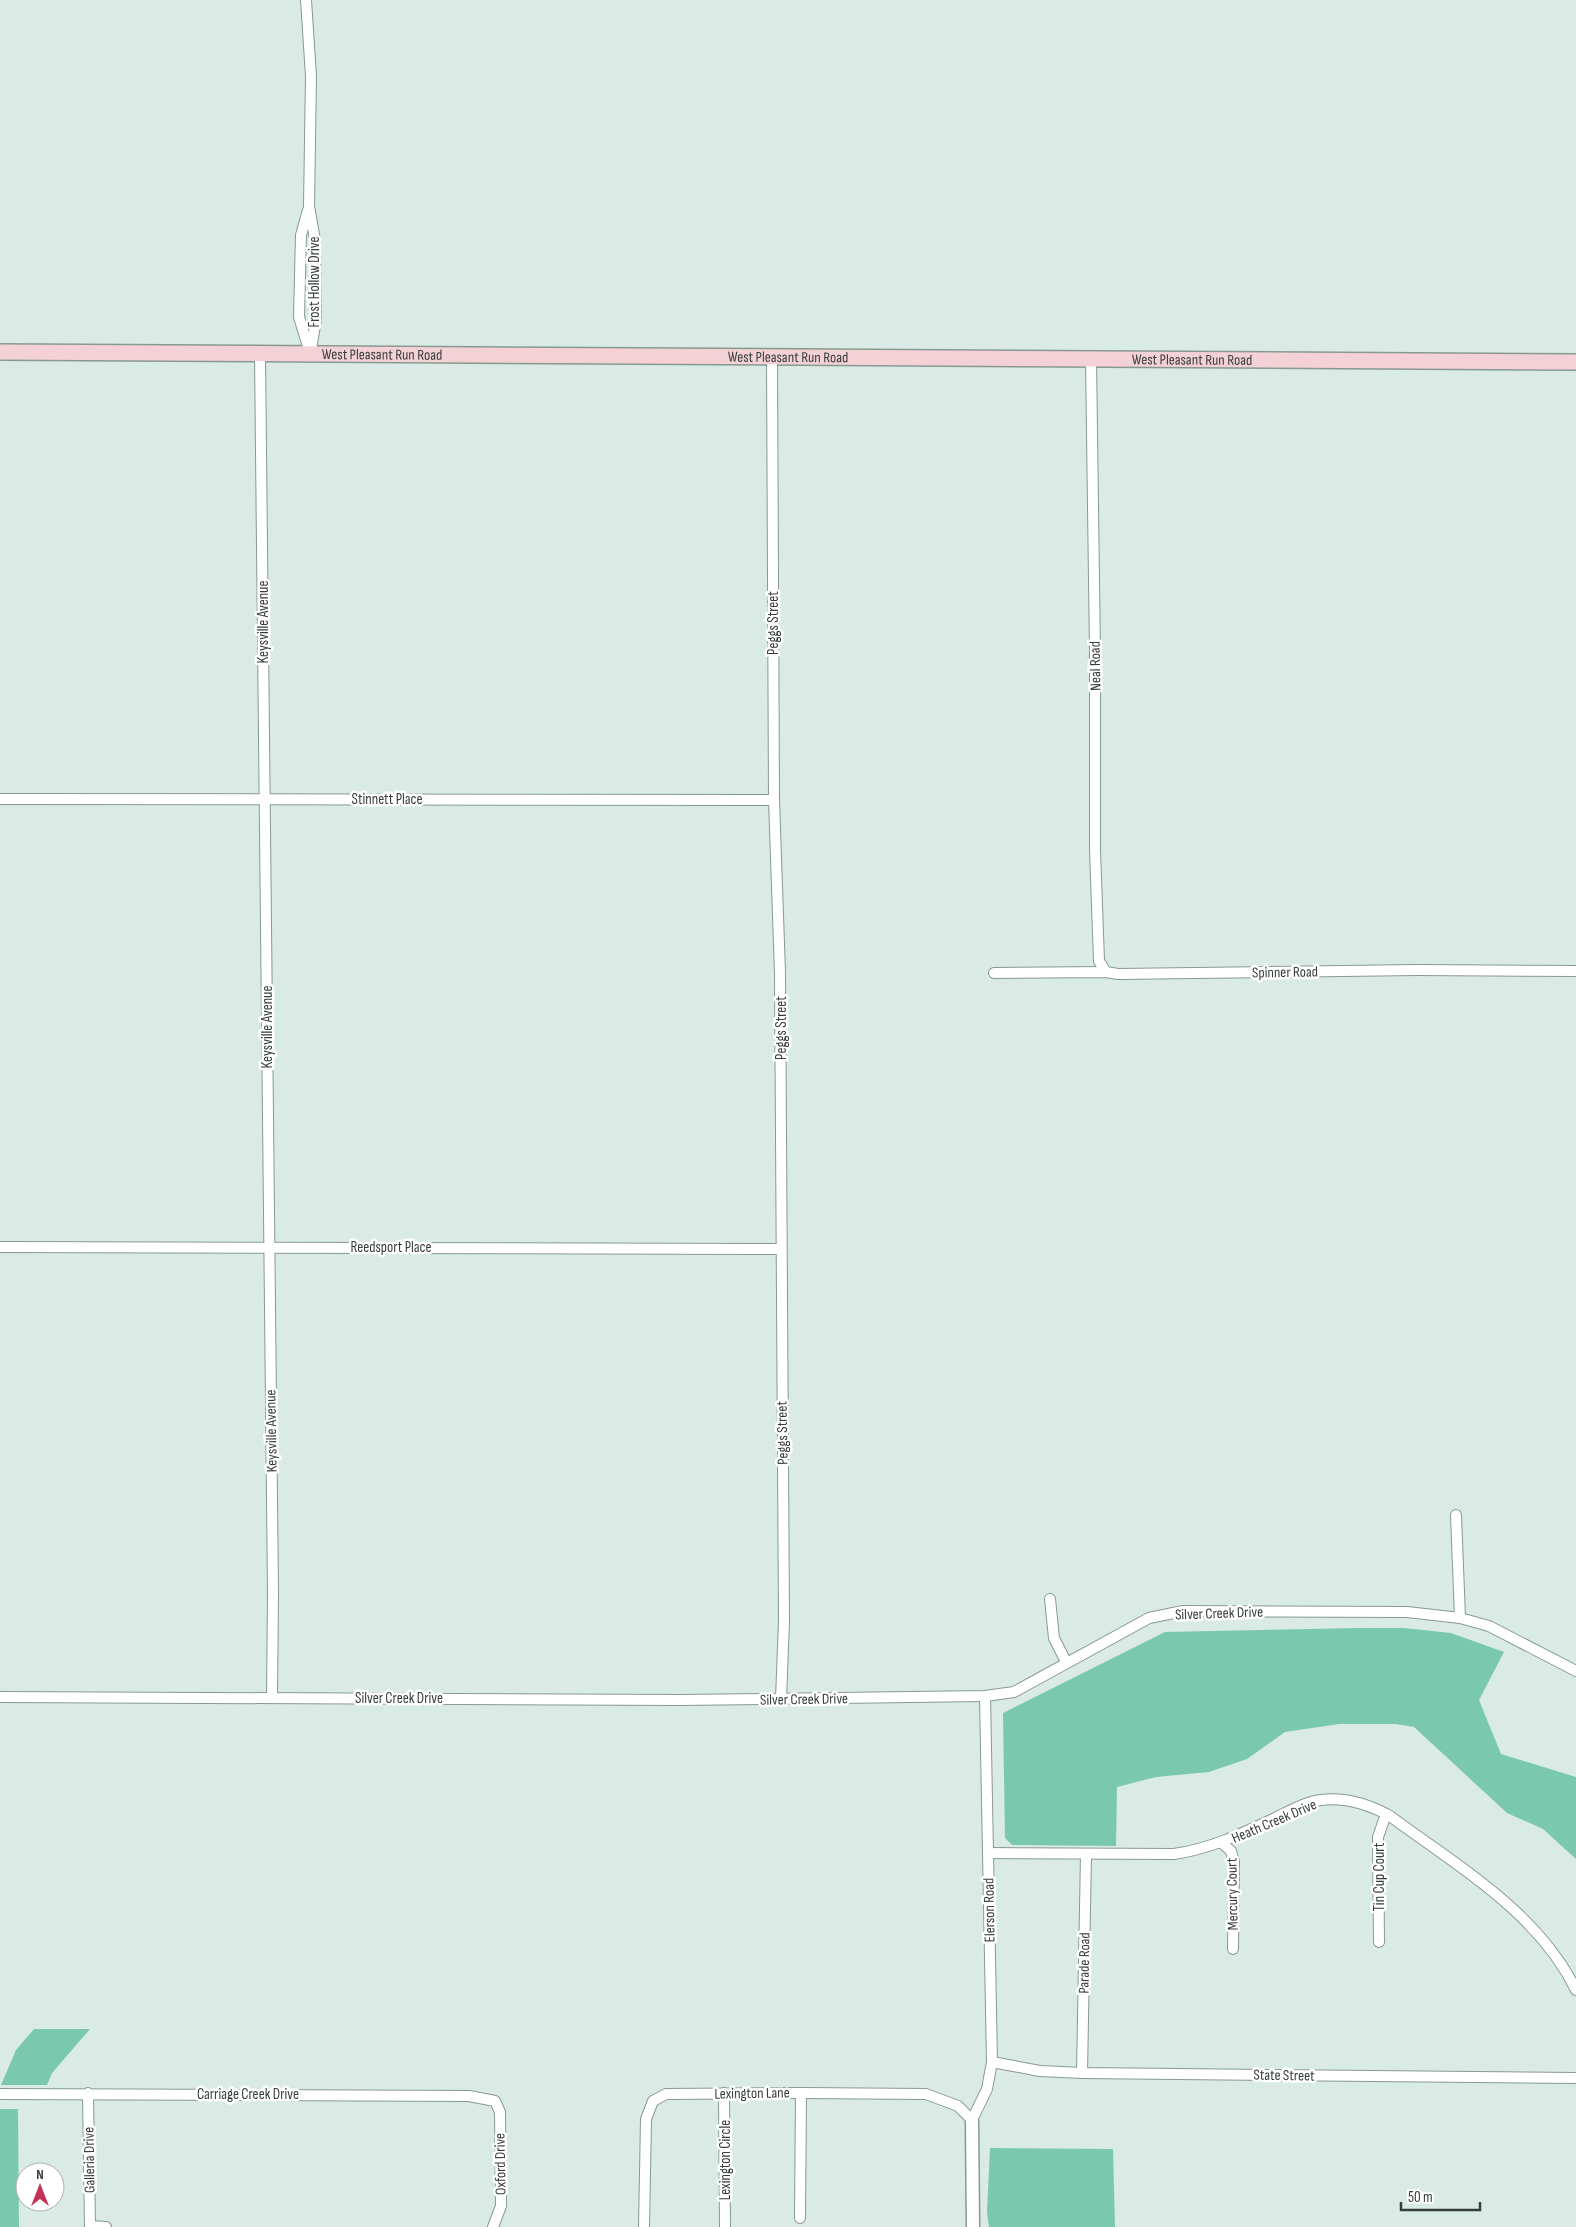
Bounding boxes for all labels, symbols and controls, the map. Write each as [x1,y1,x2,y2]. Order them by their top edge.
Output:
street label: Frost Hollow Drive [305,237,324,327]
street label: West Pleasant Run Road [322,345,442,365]
street label: West Pleasant Run Road [728,348,848,367]
street label: West Pleasant Run Road [1132,350,1252,370]
street label: Keysville Avenue [254,581,273,663]
street label: Peggs Street [764,591,783,655]
street label: Neal Road [1086,641,1105,691]
street label: Stinnett Place [352,790,423,809]
street label: Spinner Road [1252,962,1318,983]
street label: Keysville Avenue [258,986,277,1068]
street label: Peggs Street [772,996,791,1060]
street label: Reedsport Place [350,1238,432,1257]
street label: Keysville Avenue [261,1389,282,1473]
street label: Peggs Street [772,1401,793,1465]
street label: Silver Creek Drive [1175,1602,1263,1625]
street label: Silver Creek Drive [355,1689,443,1708]
street label: Silver Creek Drive [760,1689,848,1710]
street label: Heath Creek Drive [1229,1795,1320,1848]
street label: Tin Cup Court [1370,1842,1389,1911]
street label: Mercury Court [1222,1857,1243,1930]
street label: Elerson Road [979,1878,1000,1942]
street label: Parade Road [1074,1932,1095,1994]
street label: State Street [1253,2065,1315,2086]
street label: Lexington Lane [714,2083,790,2104]
street label: Carriage Creek Drive [197,2085,299,2104]
street label: Lexington Circle [716,2120,735,2200]
street label: Galleria Drive [79,2127,100,2193]
street label: Oxford Drive [490,2133,511,2195]
north arrow [15,2162,65,2212]
text: N [36,2166,44,2183]
scale bar [1401,2180,1480,2212]
text: 50 m [1408,2188,1433,2207]

